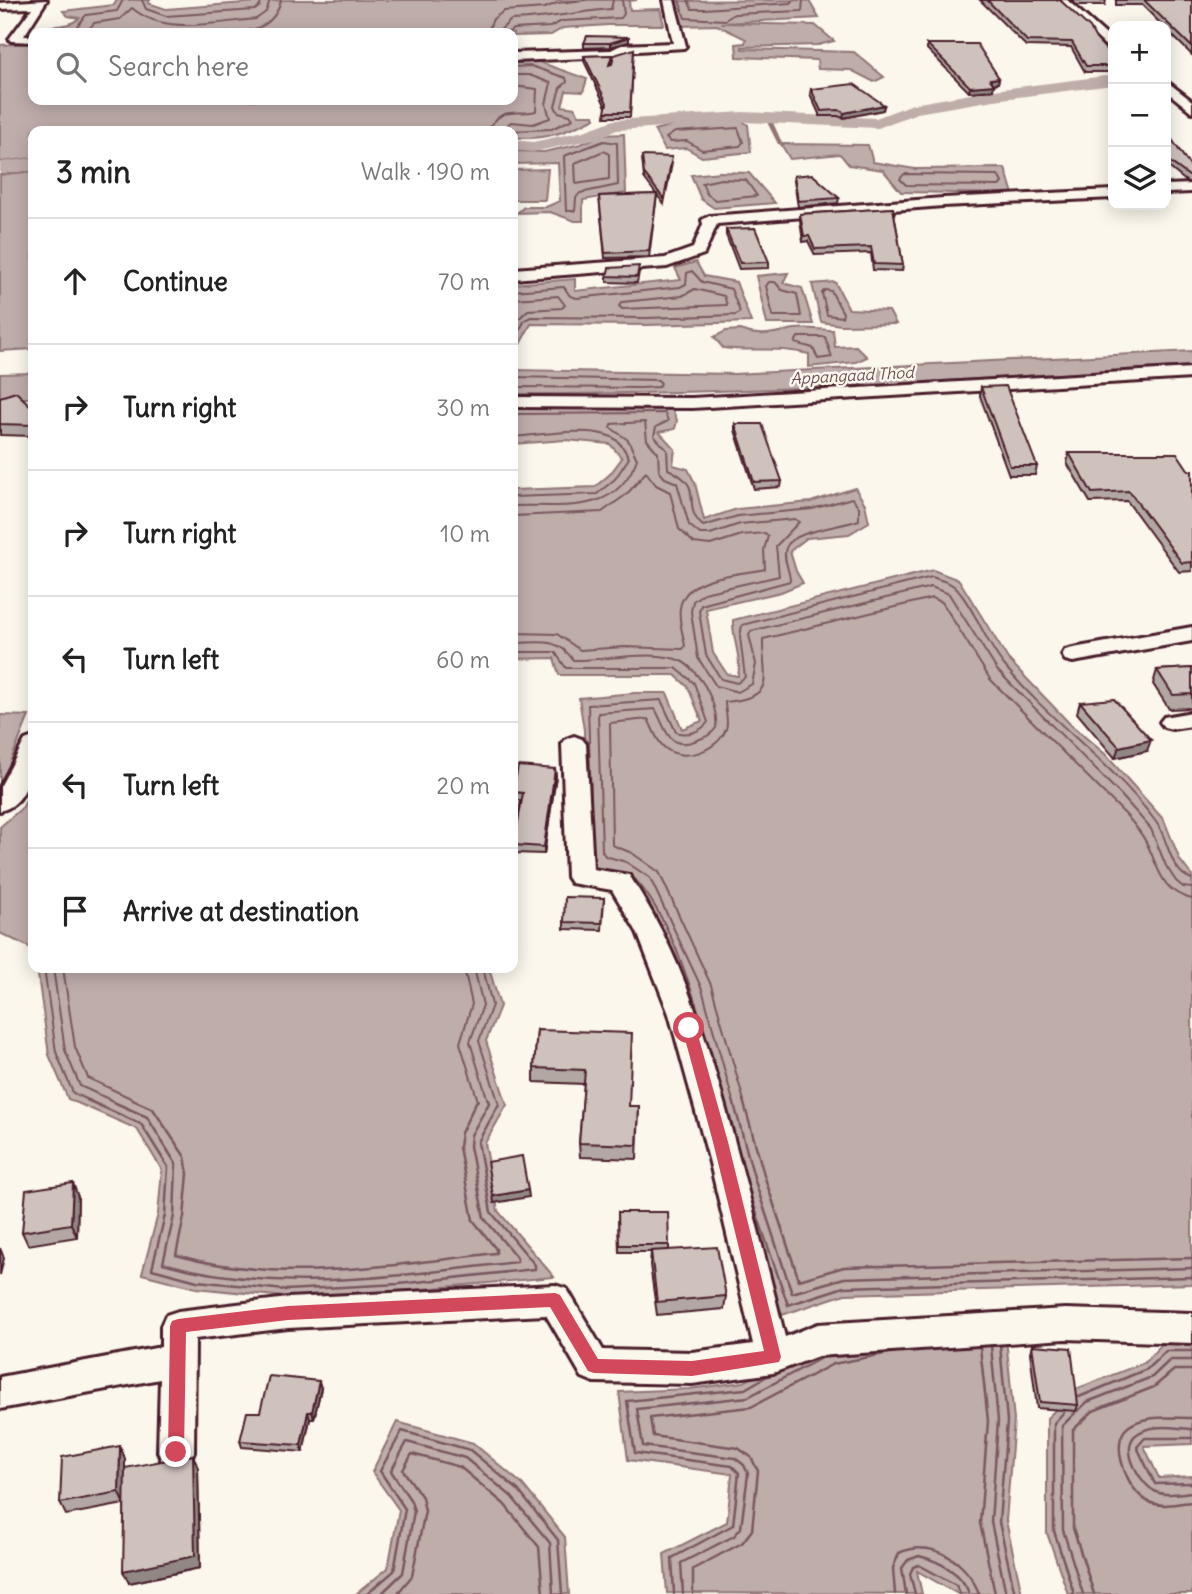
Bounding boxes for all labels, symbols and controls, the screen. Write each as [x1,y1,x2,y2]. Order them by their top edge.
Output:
map controls [1108,21,1171,210]
button: + [1108,21,1171,84]
search box [28,28,518,105]
icon: search [52,48,90,86]
text: Search here [108,50,249,83]
button: − [1108,84,1171,147]
button: layers [1108,147,1171,210]
text: 3 min [56,153,131,191]
text: Walk · 190 m [361,157,490,186]
icon: ahead [56,262,94,300]
text: Continue [123,265,228,298]
text: 70 m [438,267,490,296]
water label: Appangaad Thod [790,362,917,388]
icon: right [56,388,94,426]
text: Turn right [123,391,236,424]
text: 30 m [436,393,490,422]
icon: right [56,514,94,552]
text: Turn right [123,517,236,550]
text: 10 m [440,519,490,548]
icon: left [56,640,94,678]
text: Turn left [123,643,219,676]
text: 60 m [436,645,490,674]
icon: left [56,766,94,804]
text: Turn left [123,769,219,802]
text: 20 m [437,771,490,800]
icon: arrive [56,892,94,930]
text: Arrive at destination [123,895,359,928]
route start [673,1012,704,1043]
route end [160,1436,191,1467]

